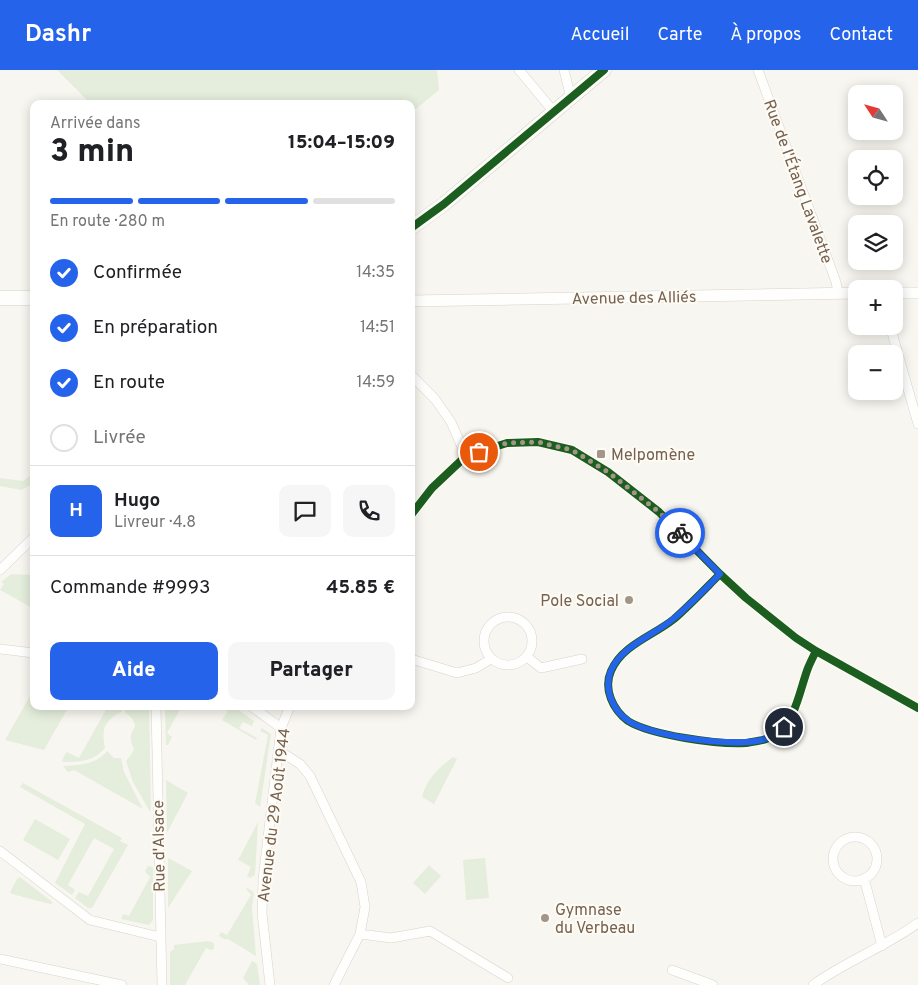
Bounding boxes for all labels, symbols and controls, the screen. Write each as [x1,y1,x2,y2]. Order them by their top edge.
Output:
text: Dashr [25,20,91,50]
text: Accueil [570,24,629,47]
text: Carte [657,24,702,47]
text: À propos [730,24,801,47]
text: Contact [829,24,893,47]
north arrow [848,85,902,140]
map controls [848,85,903,400]
street label: Rue de l'Étang Lavalette [758,96,838,267]
text: Arrivée dans [50,114,140,134]
text: 15:04–15:09 [288,131,395,155]
text: 3 min [50,133,134,173]
button: locate [848,150,903,205]
text: En route · 280 m [50,212,165,232]
button: layers [848,215,903,270]
icon: check [50,259,78,287]
text: Confirmée [93,261,182,285]
text: 14:35 [356,263,395,283]
button: + [848,280,903,335]
street label: Avenue des Alliés [571,288,697,310]
icon: check [50,314,78,342]
text: En préparation [93,316,218,340]
text: 14:51 [360,318,395,338]
button: − [848,345,903,400]
icon: check [50,369,78,397]
text: En route [93,371,165,395]
text: 14:59 [356,373,395,393]
text: Livrée [93,426,146,450]
pin [458,431,500,473]
icon: bag [465,438,493,466]
place label: Melpomène [611,446,695,466]
marker: Melpomène [595,448,607,460]
button: chat [279,485,331,537]
button: phone [343,485,395,537]
text: Hugo [114,489,160,513]
text: H [69,499,83,523]
courier [655,508,705,558]
text: Livreur · 4.8 [114,513,196,533]
icon: bike [666,519,694,547]
text: Commande #9993 [50,576,210,600]
text: 45.85 € [326,576,395,600]
place label: Pole Social [540,592,619,612]
marker: Pole Social [623,594,635,606]
button: Aide [50,642,218,700]
button: Partager [228,642,395,700]
pin [763,706,805,748]
icon: home [770,713,798,741]
street label: Avenue du 29 Août 1944 [254,727,296,903]
street label: Rue d'Alsace [149,800,171,892]
place label: Gymnase du Verbeau [555,901,635,939]
marker: Gymnase du Verbeau [539,912,551,924]

